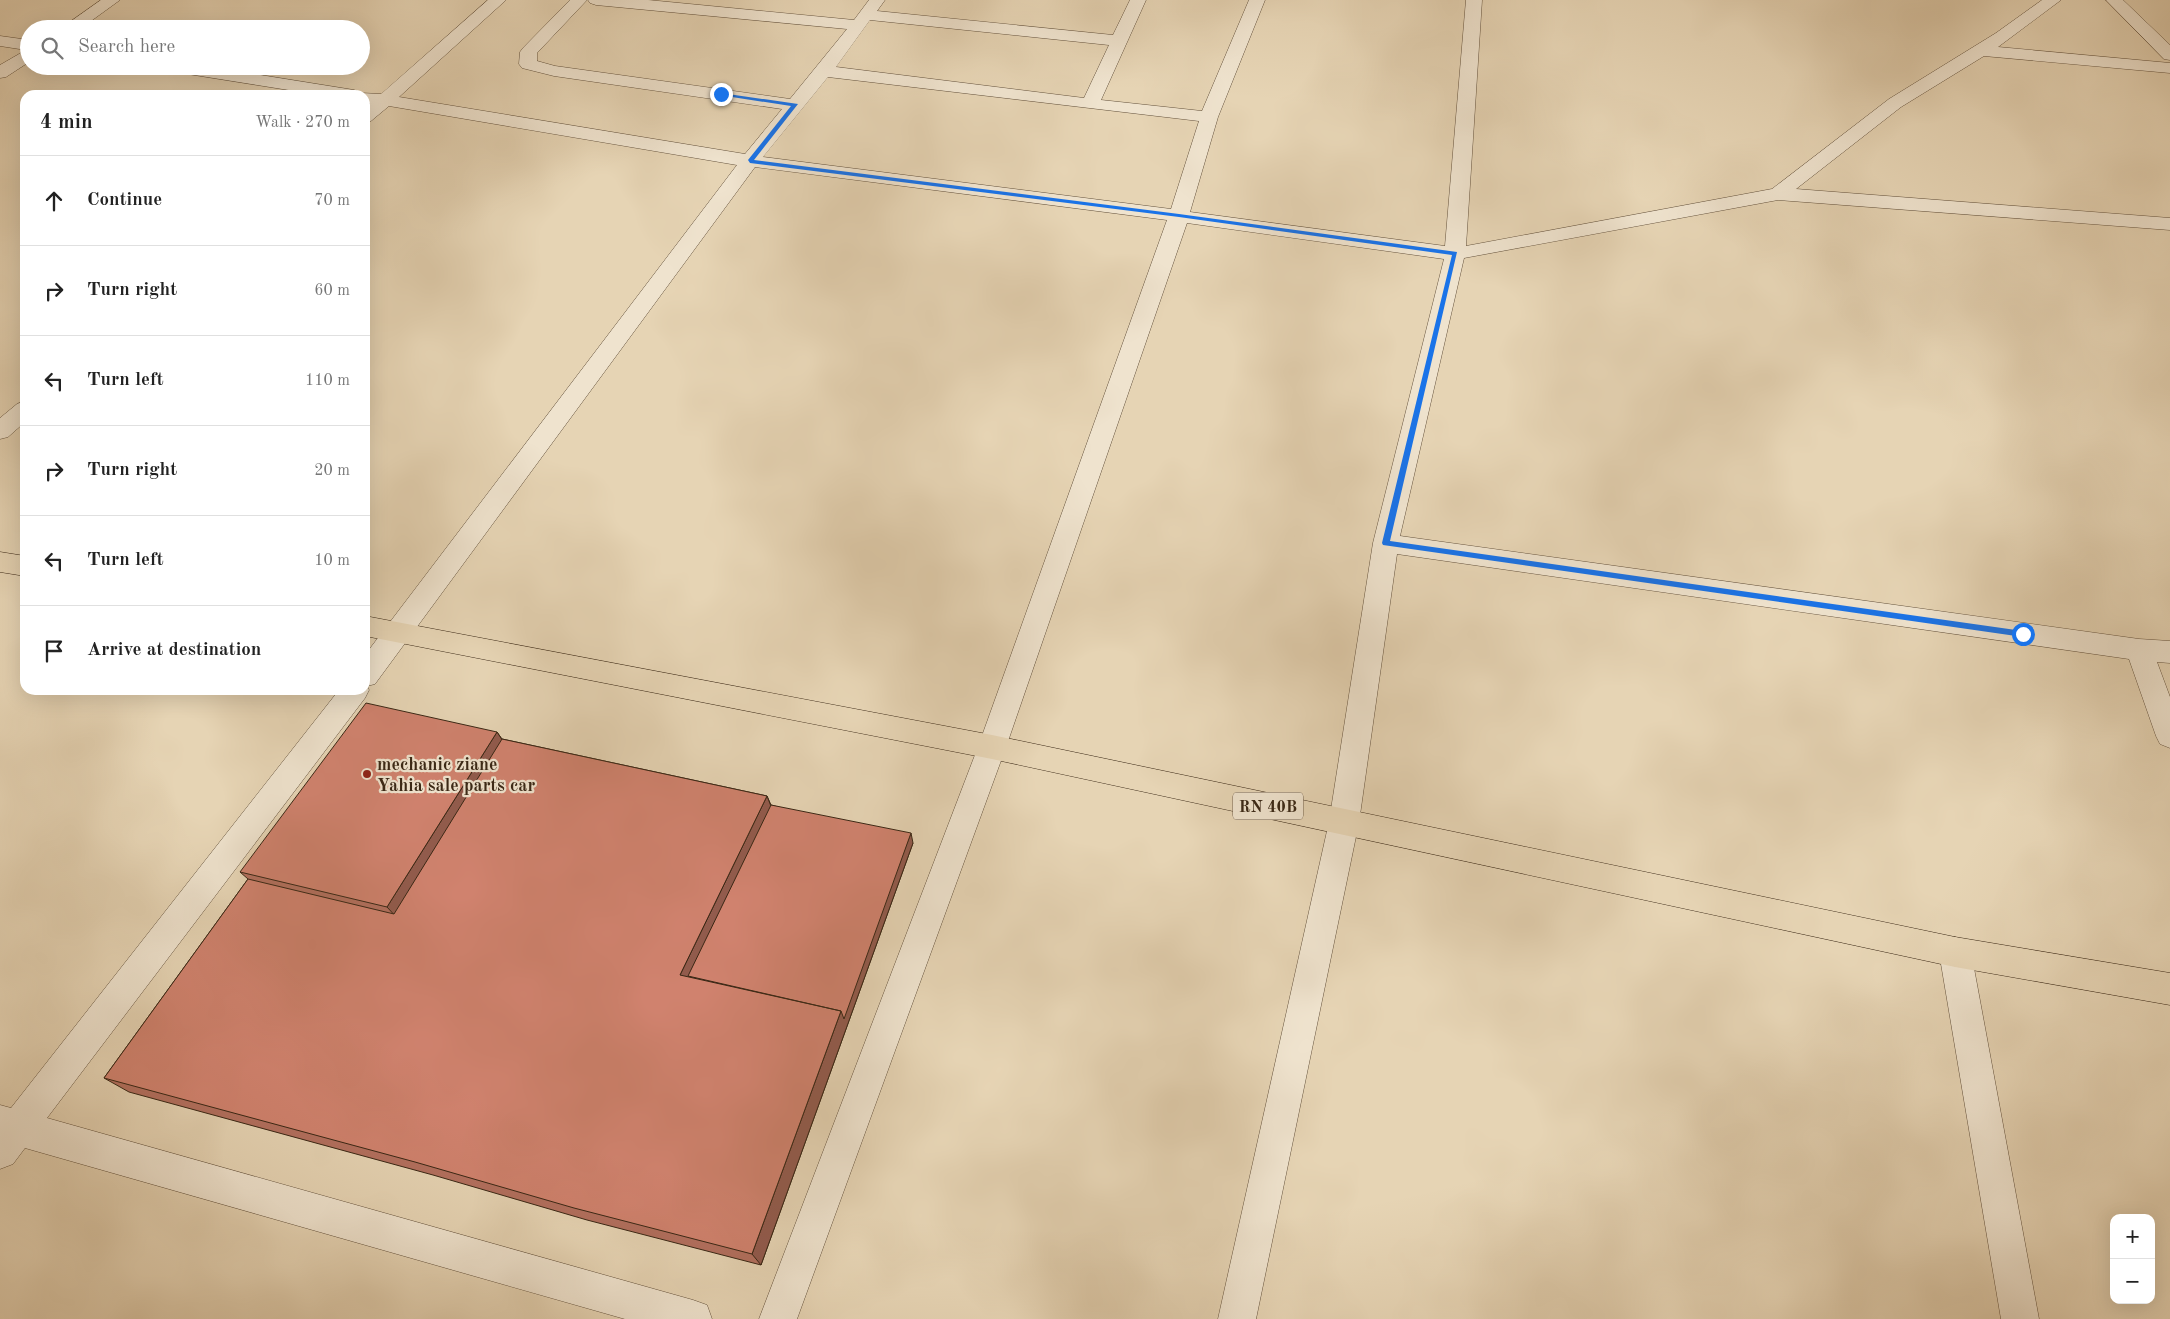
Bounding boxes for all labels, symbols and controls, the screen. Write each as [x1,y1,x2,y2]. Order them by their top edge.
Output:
search box [20,20,370,75]
icon: search [38,34,66,62]
text: Search here [78,38,175,57]
route end [710,83,733,106]
text: 4 min [40,112,93,133]
text: Walk · 270 m [255,115,350,131]
icon: ahead [40,187,68,215]
text: Continue [87,191,162,210]
text: 70 m [314,193,350,209]
icon: right [40,277,68,305]
text: Turn right [87,281,177,300]
text: 60 m [314,283,350,299]
icon: left [40,367,68,395]
text: Turn left [87,371,164,390]
text: 110 m [305,373,350,389]
icon: right [40,457,68,485]
text: Turn right [87,461,177,480]
text: 20 m [314,463,350,479]
icon: left [40,547,68,575]
text: Turn left [87,551,164,570]
text: 10 m [314,553,350,569]
route start [2012,623,2035,646]
icon: arrive [40,637,68,665]
text: Arrive at destination [87,641,261,660]
place label: mechanic ziane Yahia sale parts car [377,756,535,795]
marker: mechanic ziane Yahia sale parts car [361,768,373,780]
road number: RN 40B [1233,792,1303,819]
map controls [2110,1214,2155,1304]
button: + [2110,1214,2155,1259]
button: − [2110,1259,2155,1304]

